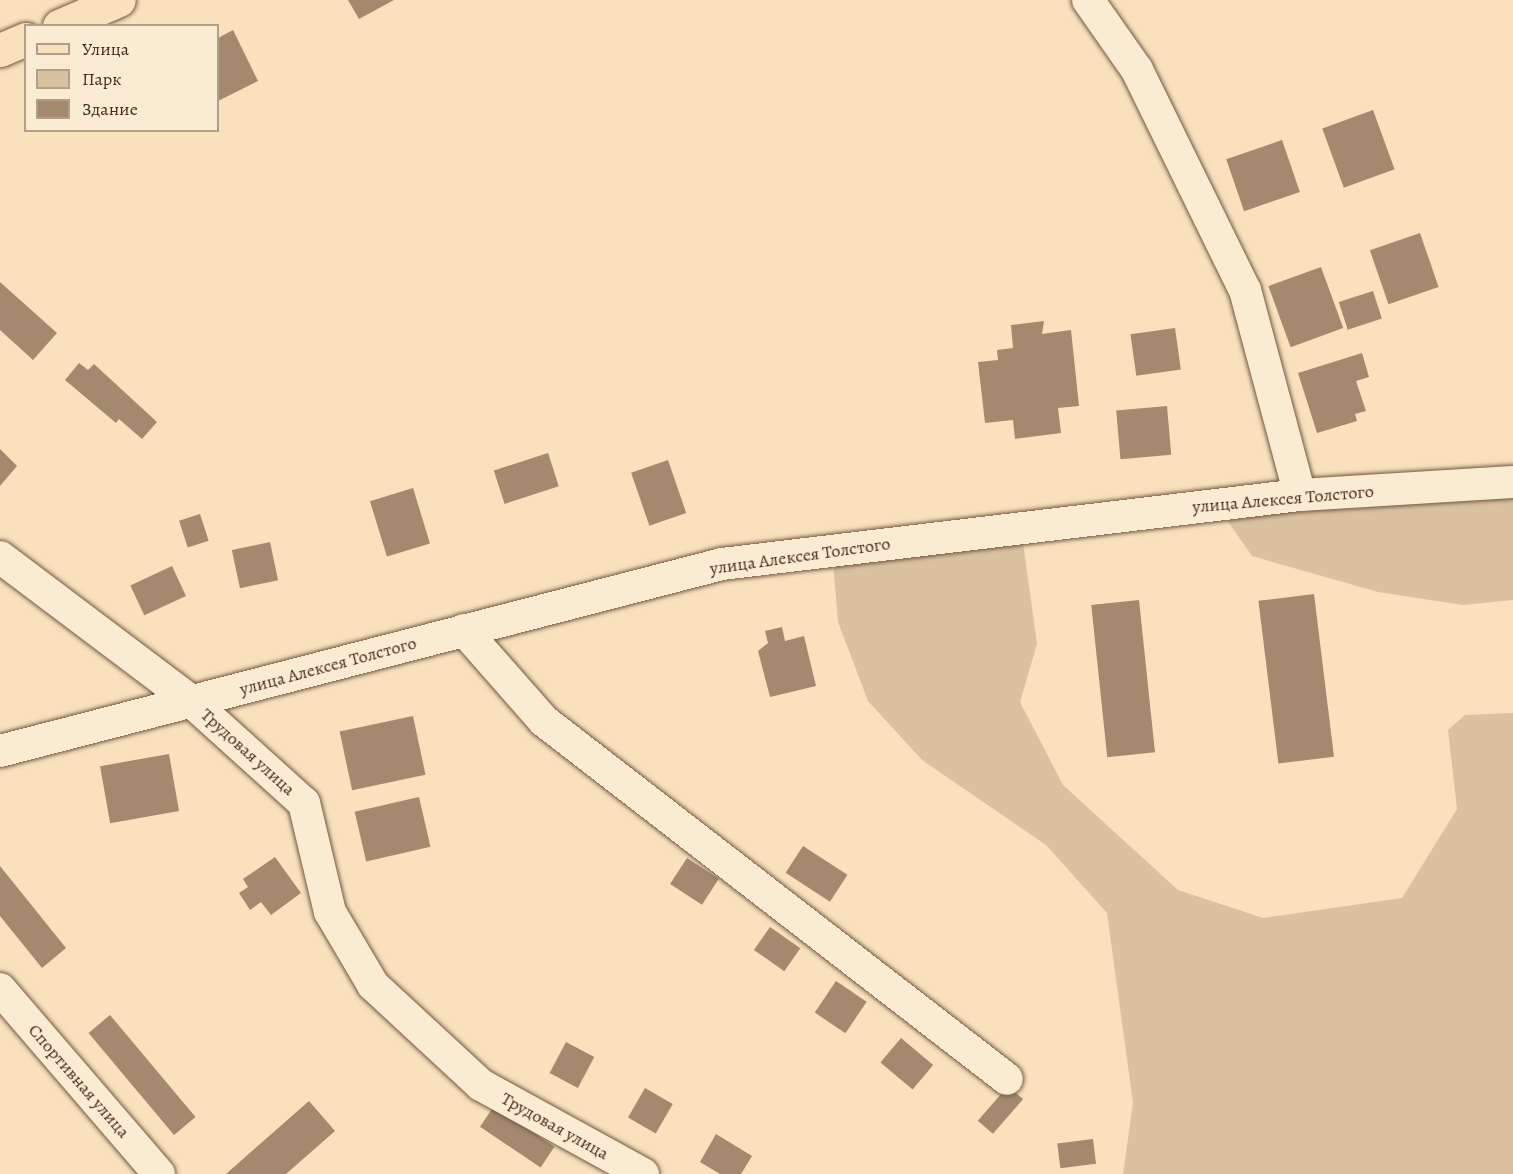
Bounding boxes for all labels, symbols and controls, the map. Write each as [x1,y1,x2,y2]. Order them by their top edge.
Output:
legend [24,24,219,132]
text: Улица [82,37,129,61]
text: Парк [82,67,122,91]
text: Здание [82,97,138,121]
street label: улица Алексея Толстого [1191,480,1375,518]
street label: улица Алексея Толстого [708,533,892,579]
street label: улица Алексея Толстого [237,632,419,700]
street label: Трудовая улица [196,704,300,800]
street label: Спортивная улица [24,1020,134,1142]
street label: Трудовая улица [497,1088,613,1164]

